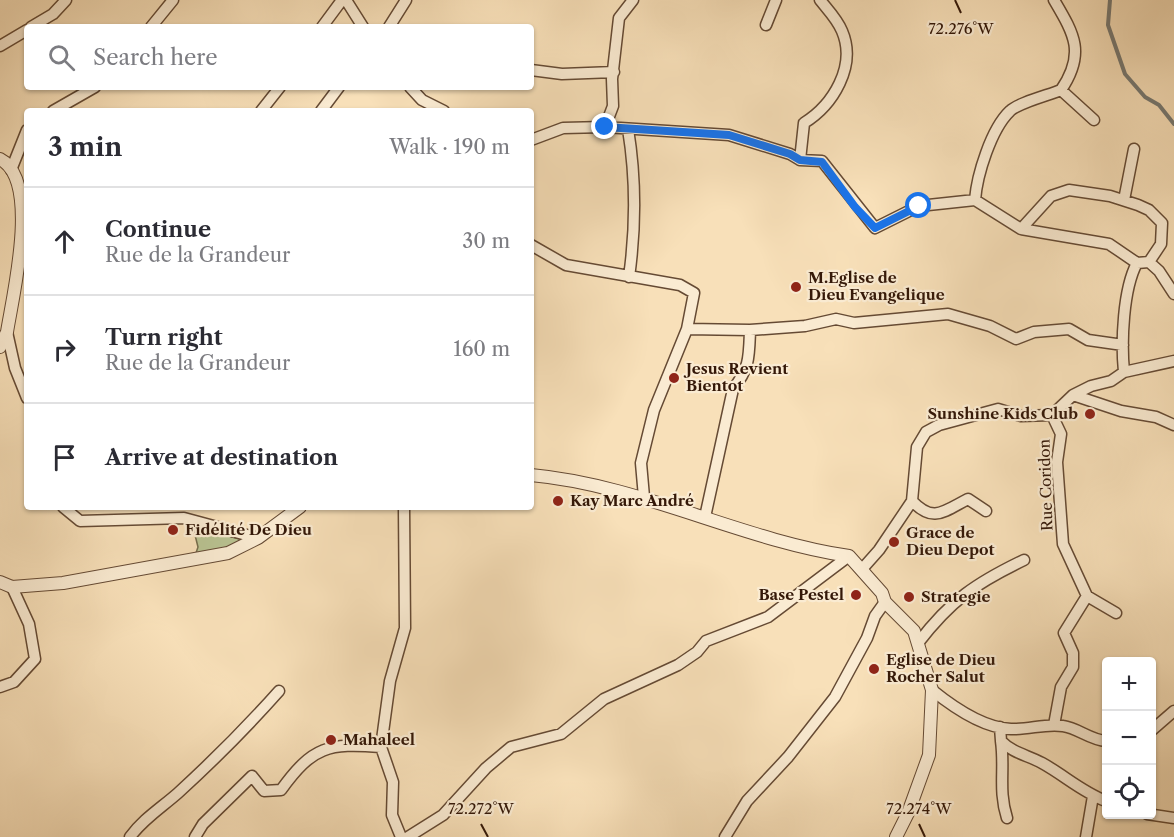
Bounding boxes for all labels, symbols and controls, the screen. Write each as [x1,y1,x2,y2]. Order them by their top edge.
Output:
text: 72.276°W [928,19,994,38]
search box [24,24,534,90]
icon: search [45,41,78,74]
text: Search here [93,44,218,71]
route end [591,113,617,139]
text: 3 min [48,131,122,163]
text: Walk · 190 m [389,135,510,159]
route start [905,192,931,218]
text: Continue [105,216,211,243]
icon: ahead [48,225,81,258]
text: 30 m [462,229,510,253]
text: Rue de la Grandeur [105,243,290,267]
place label: M.Eglise de Dieu Evangelique [808,268,945,304]
marker: M.Eglise de Dieu Evangelique [789,280,803,294]
text: Turn right [105,324,223,351]
icon: right [48,333,81,366]
text: 160 m [453,337,510,361]
text: Rue de la Grandeur [105,351,290,375]
place label: Jesus Revient Bientot [683,359,788,395]
marker: Jesus Revient Bientot [667,371,681,385]
place label: Sunshine Kids Club [927,404,1078,423]
marker: Sunshine Kids Club [1083,407,1097,421]
street label: Rue Coridon [1034,438,1057,531]
icon: arrive [48,441,81,474]
text: Arrive at destination [105,444,338,471]
place label: Kay Marc André [570,491,694,510]
marker: Kay Marc André [551,494,565,508]
place label: Fidélité De Dieu [185,520,312,539]
marker: Fidélité De Dieu [166,523,180,537]
place label: Grace de Dieu Depot [906,523,995,559]
marker: Grace de Dieu Depot [887,535,901,549]
place label: Base Pestel [758,585,844,604]
place label: Strategie [921,587,991,606]
marker: Base Pestel [849,588,863,602]
marker: Strategie [902,590,916,604]
place label: Eglise de Dieu Rocher Salut [886,650,996,686]
map controls [1102,657,1156,819]
button: + [1102,657,1156,711]
marker: Eglise de Dieu Rocher Salut [867,662,881,676]
button: − [1102,711,1156,765]
place label: Mahaleel [343,730,415,749]
marker: Mahaleel [324,733,338,747]
button: locate [1102,765,1156,819]
text: 72.272°W [448,799,515,818]
text: 72.274°W [886,799,952,818]

